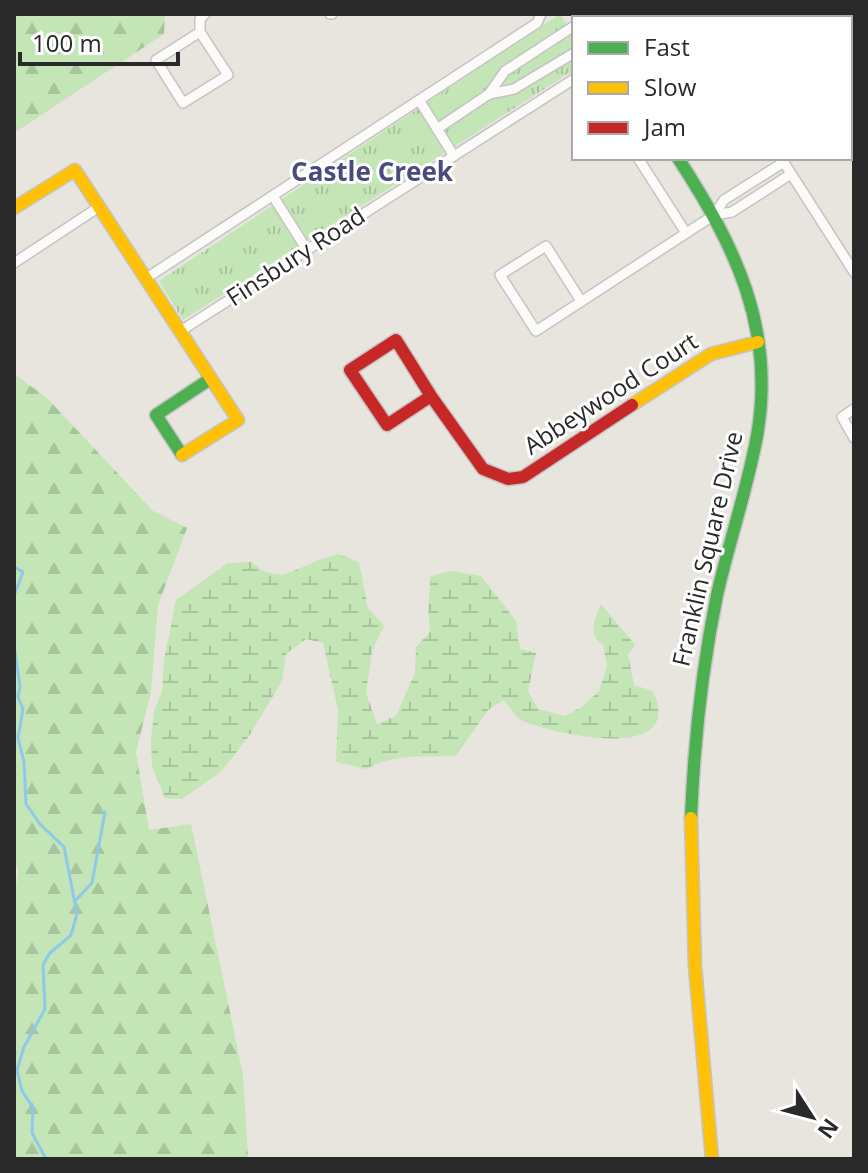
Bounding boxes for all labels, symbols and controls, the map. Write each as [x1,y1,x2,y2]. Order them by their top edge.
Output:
scale bar [20,16,178,66]
legend [572,16,852,160]
text: 100 m [32,26,102,59]
text: Fast [644,30,690,63]
text: Slow [644,70,697,103]
text: Jam [642,110,686,143]
district label: Castle Creek [291,153,454,189]
street label: Finsbury Road [219,199,371,313]
street label: Abbeywood Court [517,324,703,461]
street label: Franklin Square Drive [663,428,750,669]
north arrow [772,1077,852,1157]
text: N [812,1113,846,1145]

